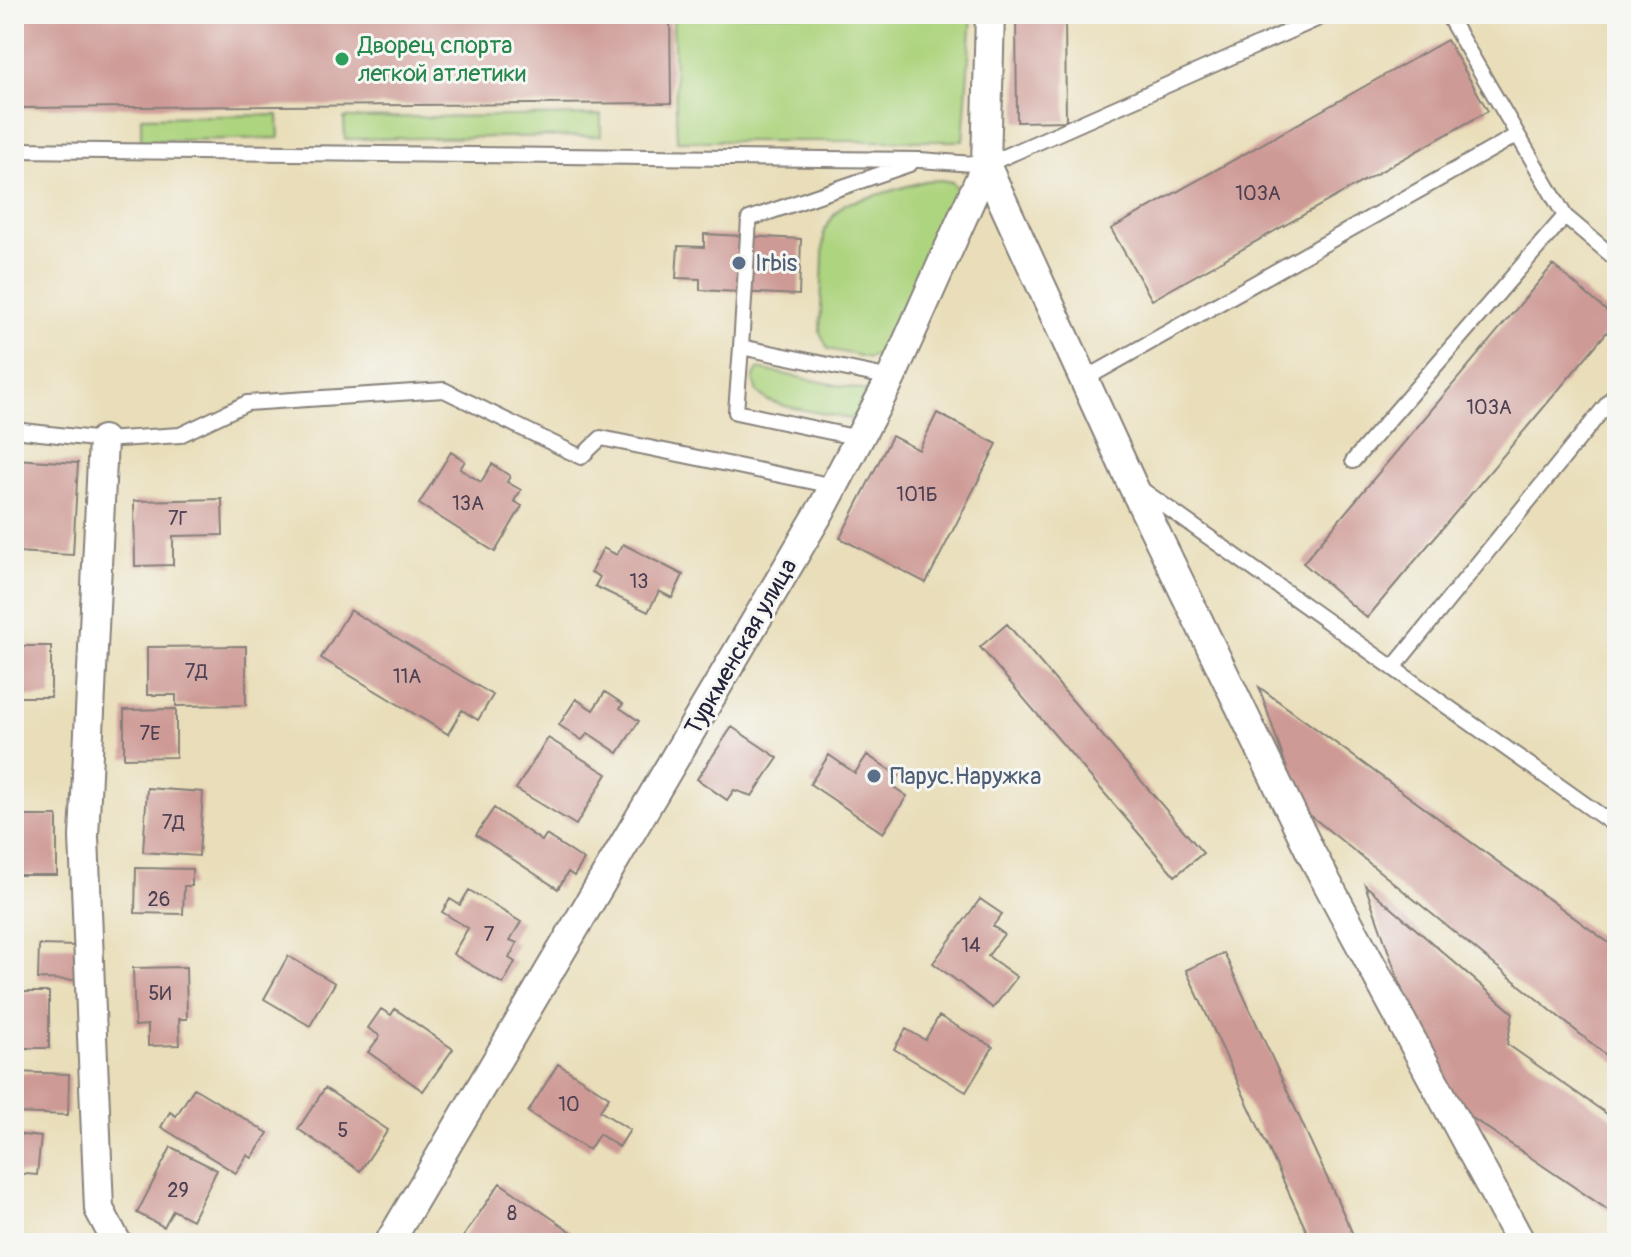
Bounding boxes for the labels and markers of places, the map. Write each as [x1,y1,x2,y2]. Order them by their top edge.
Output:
place label: Дворец спорта легкой атлетики [357,31,526,88]
marker: Дворец спорта легкой атлетики [333,50,351,68]
place label: Irbis [755,249,797,278]
marker: Irbis [730,254,748,272]
place label: Парус.Наружка [890,762,1041,791]
marker: Парус.Наружка [865,767,883,785]

